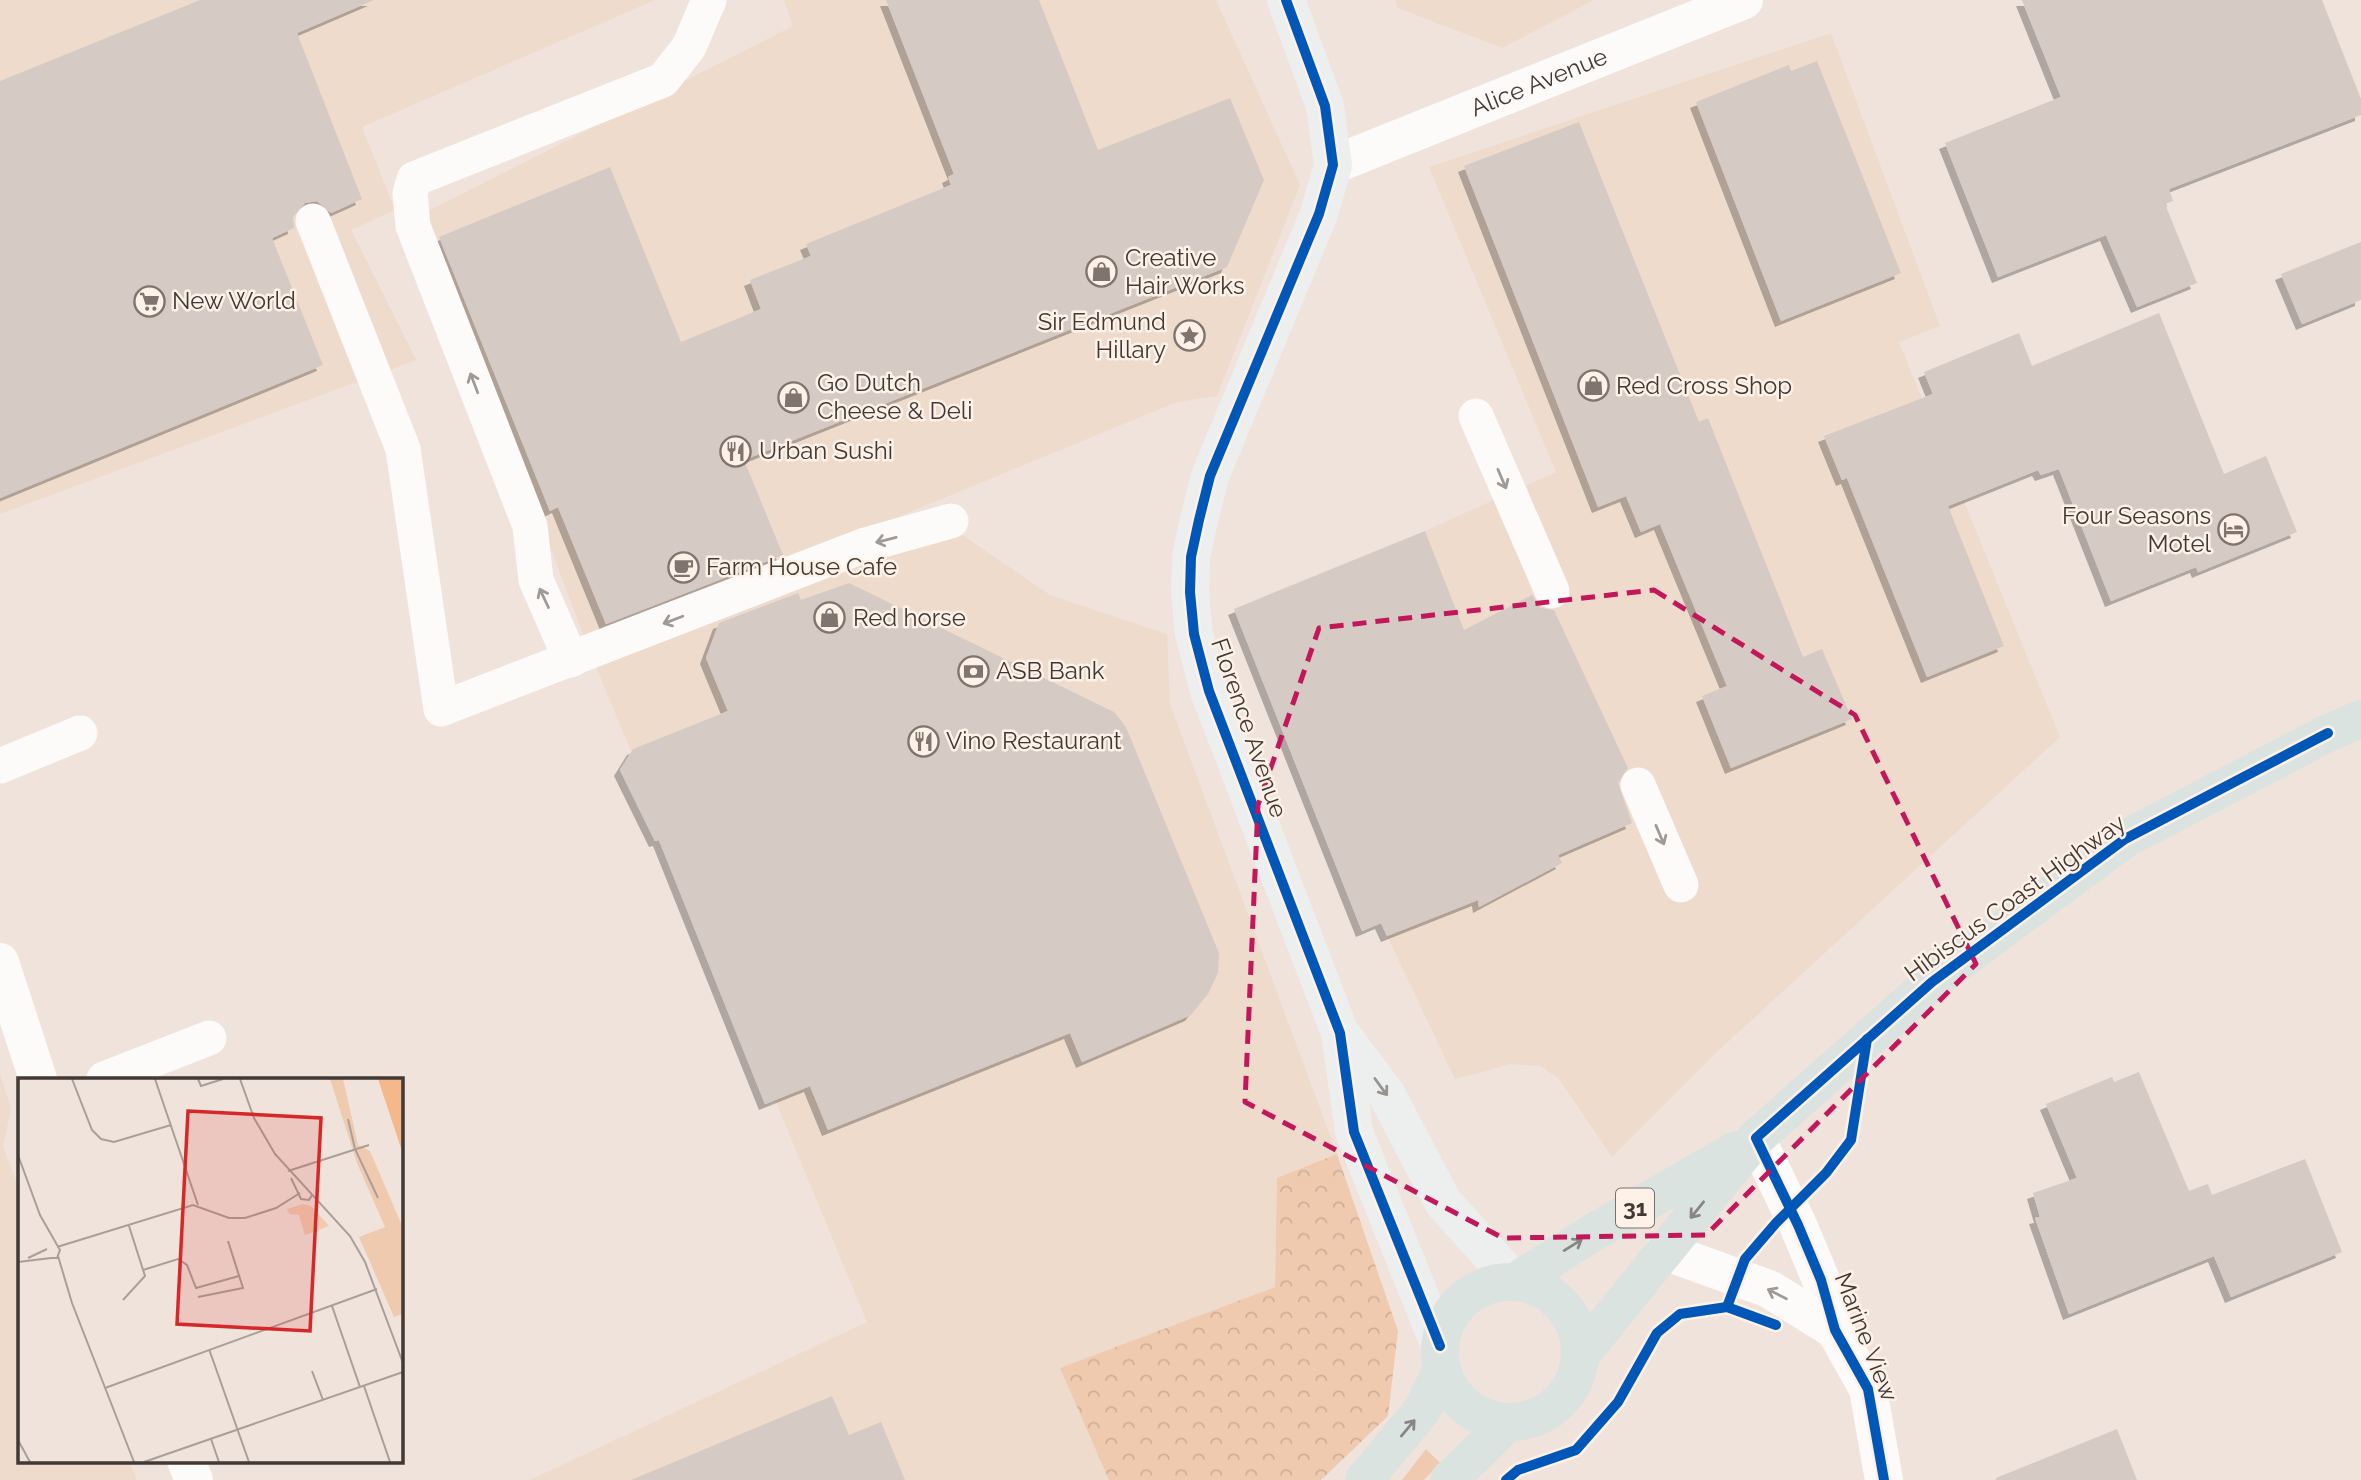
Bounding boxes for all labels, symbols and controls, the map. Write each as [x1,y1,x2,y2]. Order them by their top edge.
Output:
street label: Alice Avenue [1466,41,1611,122]
place label: Creative Hair Works [1125,243,1245,300]
shop icon: Creative Hair Works [1085,255,1119,289]
supermarket icon: New World [132,284,166,318]
place label: New World [172,286,296,315]
place label: Sir Edmund Hillary [1038,307,1166,364]
place icon: Sir Edmund Hillary [1172,319,1206,353]
place label: Go Dutch Cheese & Deli [817,368,973,425]
shop icon: Red Cross Shop [1576,369,1610,403]
place label: Red Cross Shop [1616,371,1792,400]
one-way arrow [467,372,479,394]
shop icon: Go Dutch Cheese & Deli [777,380,811,414]
restaurant icon: Urban Sushi [719,434,753,468]
place label: Urban Sushi [759,436,893,465]
one-way arrow [1497,468,1510,489]
place label: Four Seasons Motel [2062,501,2211,558]
hotel icon: Four Seasons Motel [2217,513,2251,547]
one-way arrow [875,534,898,547]
cafe icon: Farm House Cafe [666,550,700,584]
place label: Farm House Cafe [706,552,897,581]
one-way arrow [537,588,550,609]
shop icon: Red horse [813,601,847,635]
place label: Red horse [853,603,966,632]
one-way arrow [663,615,685,628]
street label: Florence Avenue [1205,634,1294,821]
bank icon: ASB Bank [956,654,990,688]
place label: ASB Bank [996,656,1105,685]
restaurant icon: Vino Restaurant [906,724,940,758]
place label: Vino Restaurant [946,726,1122,755]
street label: Hibiscus Coast Highway [1899,808,2131,987]
one-way arrow [1654,824,1667,845]
one-way arrow [1374,1077,1388,1096]
inset map [18,1078,402,1462]
road number: 31 [1616,1189,1654,1228]
one-way arrow [1690,1201,1705,1219]
one-way arrow [1563,1238,1582,1253]
street label: Marine View [1829,1268,1905,1406]
one-way arrow [1767,1286,1788,1300]
one-way arrow [1400,1419,1416,1437]

